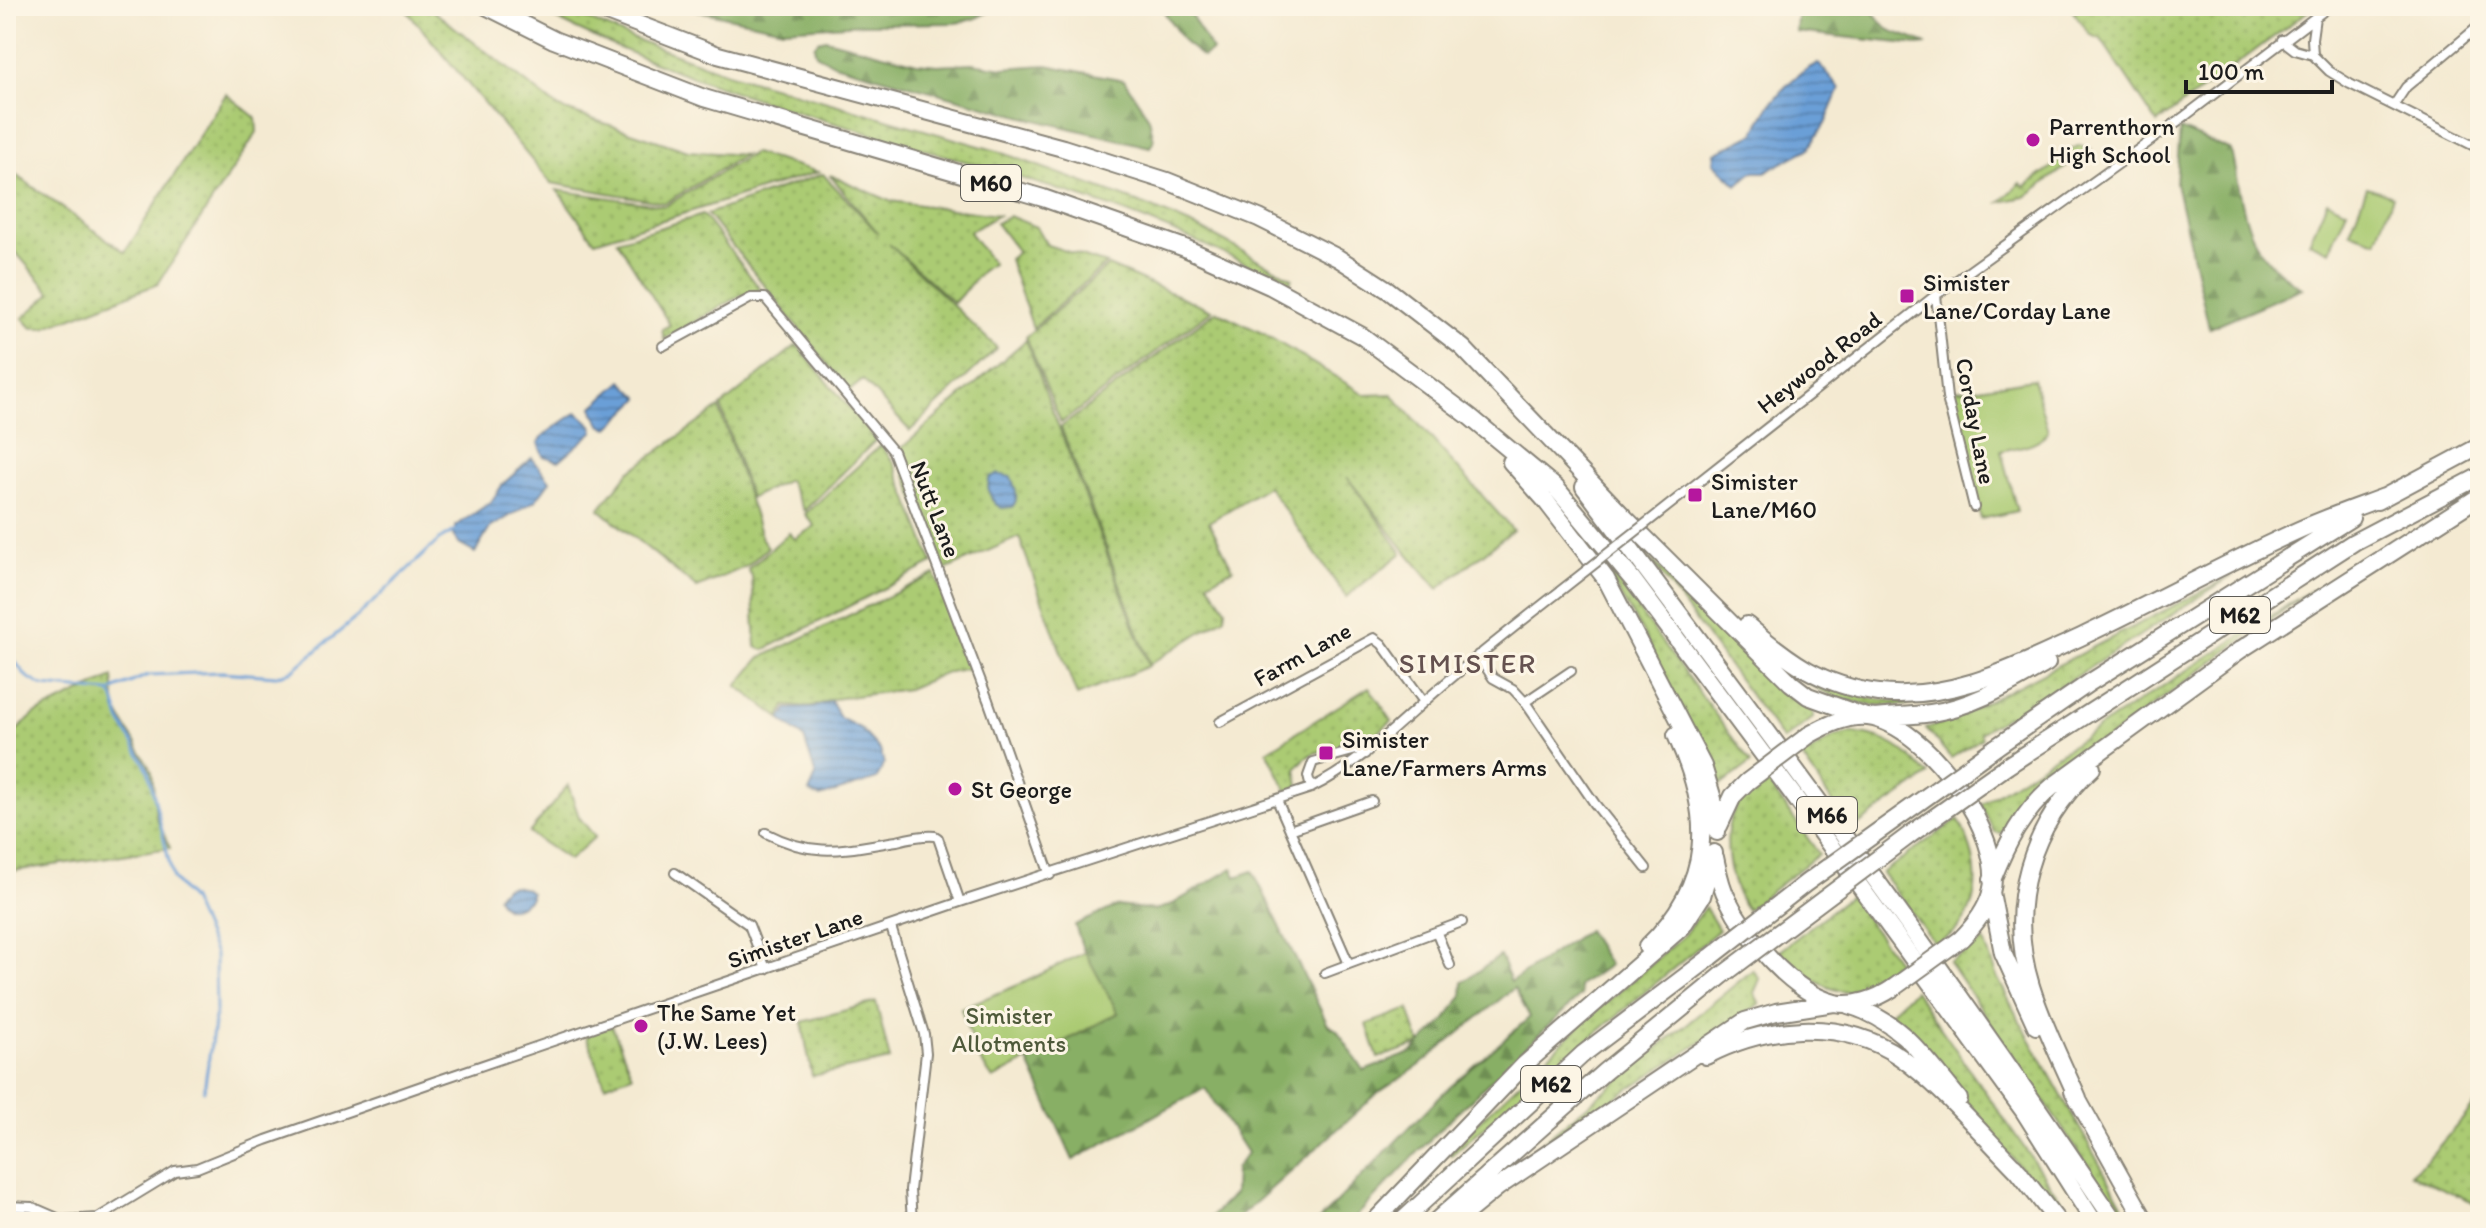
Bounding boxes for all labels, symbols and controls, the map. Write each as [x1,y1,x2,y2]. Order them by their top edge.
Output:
scale bar [2186,44,2332,94]
text: 100 m [2198,57,2264,86]
place label: Parrenthorn High School [2049,112,2175,169]
marker: Parrenthorn High School [2024,131,2042,149]
road number: M60 [961,165,1021,201]
place label: Simister Lane/Corday Lane [1923,268,2111,325]
marker: Simister Lane/Corday Lane [1898,287,1916,305]
street label: Heywood Road [1751,304,1887,420]
street label: Corday Lane [1950,355,2002,487]
street label: Nutt Lane [904,457,968,561]
place label: Simister Lane/M60 [1711,467,1817,524]
marker: Simister Lane/M60 [1686,486,1704,504]
road number: M62 [2210,597,2270,633]
street label: Farm Lane [1248,615,1356,693]
district label: SIMISTER [1399,646,1537,680]
place label: Simister Lane/Farmers Arms [1342,725,1547,782]
marker: Simister Lane/Farmers Arms [1317,744,1335,762]
place label: St George [971,775,1072,804]
marker: St George [946,780,964,798]
road number: M66 [1797,797,1857,833]
street label: Simister Lane [724,901,866,975]
place label: The Same Yet (J.W. Lees) [657,998,796,1055]
park label: Simister Allotments [952,1001,1066,1058]
marker: The Same Yet (J.W. Lees) [632,1017,650,1035]
road number: M62 [1521,1066,1581,1102]

